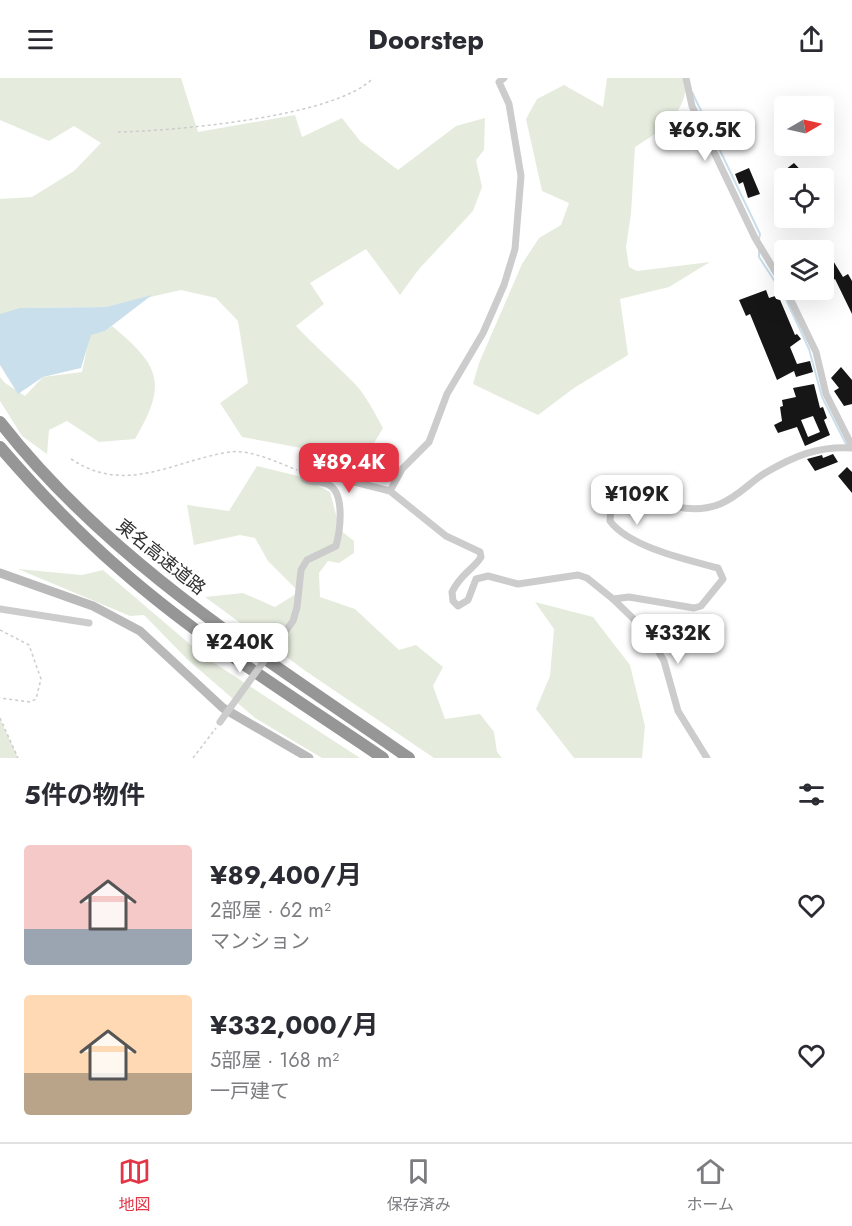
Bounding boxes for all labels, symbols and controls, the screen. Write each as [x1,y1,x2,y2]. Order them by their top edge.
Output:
text: Doorstep [368,20,484,59]
icon: menu [24,23,57,56]
icon: share [795,23,828,56]
north arrow [774,96,834,156]
map controls [774,96,834,300]
pin: ¥69.5K [656,111,754,162]
text: ¥69.5K [669,116,741,145]
button: locate [774,168,834,228]
button: layers [774,240,834,300]
pin: ¥89.4K [300,443,398,494]
text: ¥89.4K [313,448,385,477]
pin: ¥109K [595,475,679,526]
text: ¥109K [605,480,669,509]
street label: 東名高速道路 [111,513,211,601]
pin: ¥332K [636,614,720,665]
text: ¥332K [645,619,711,648]
pin: ¥240K [198,623,282,674]
text: ¥240K [206,628,274,657]
text: 5件の物件 [24,776,145,814]
icon: filters [795,778,828,811]
text: ¥89,400/月 [210,856,362,894]
icon: home [72,869,144,941]
icon: heart [795,889,828,922]
text: 2部屋 · 62 m² [210,896,331,925]
text: マンション [210,927,310,956]
text: ¥332,000/月 [210,1006,379,1044]
icon: home [72,1019,144,1091]
icon: heart [795,1039,828,1072]
text: 5部屋 · 168 m² [210,1046,339,1075]
text: 一戸建て [210,1077,290,1106]
tab: 地図 [118,1155,151,1216]
tab: 保存済み [387,1155,451,1216]
tab: ホーム [687,1155,734,1216]

